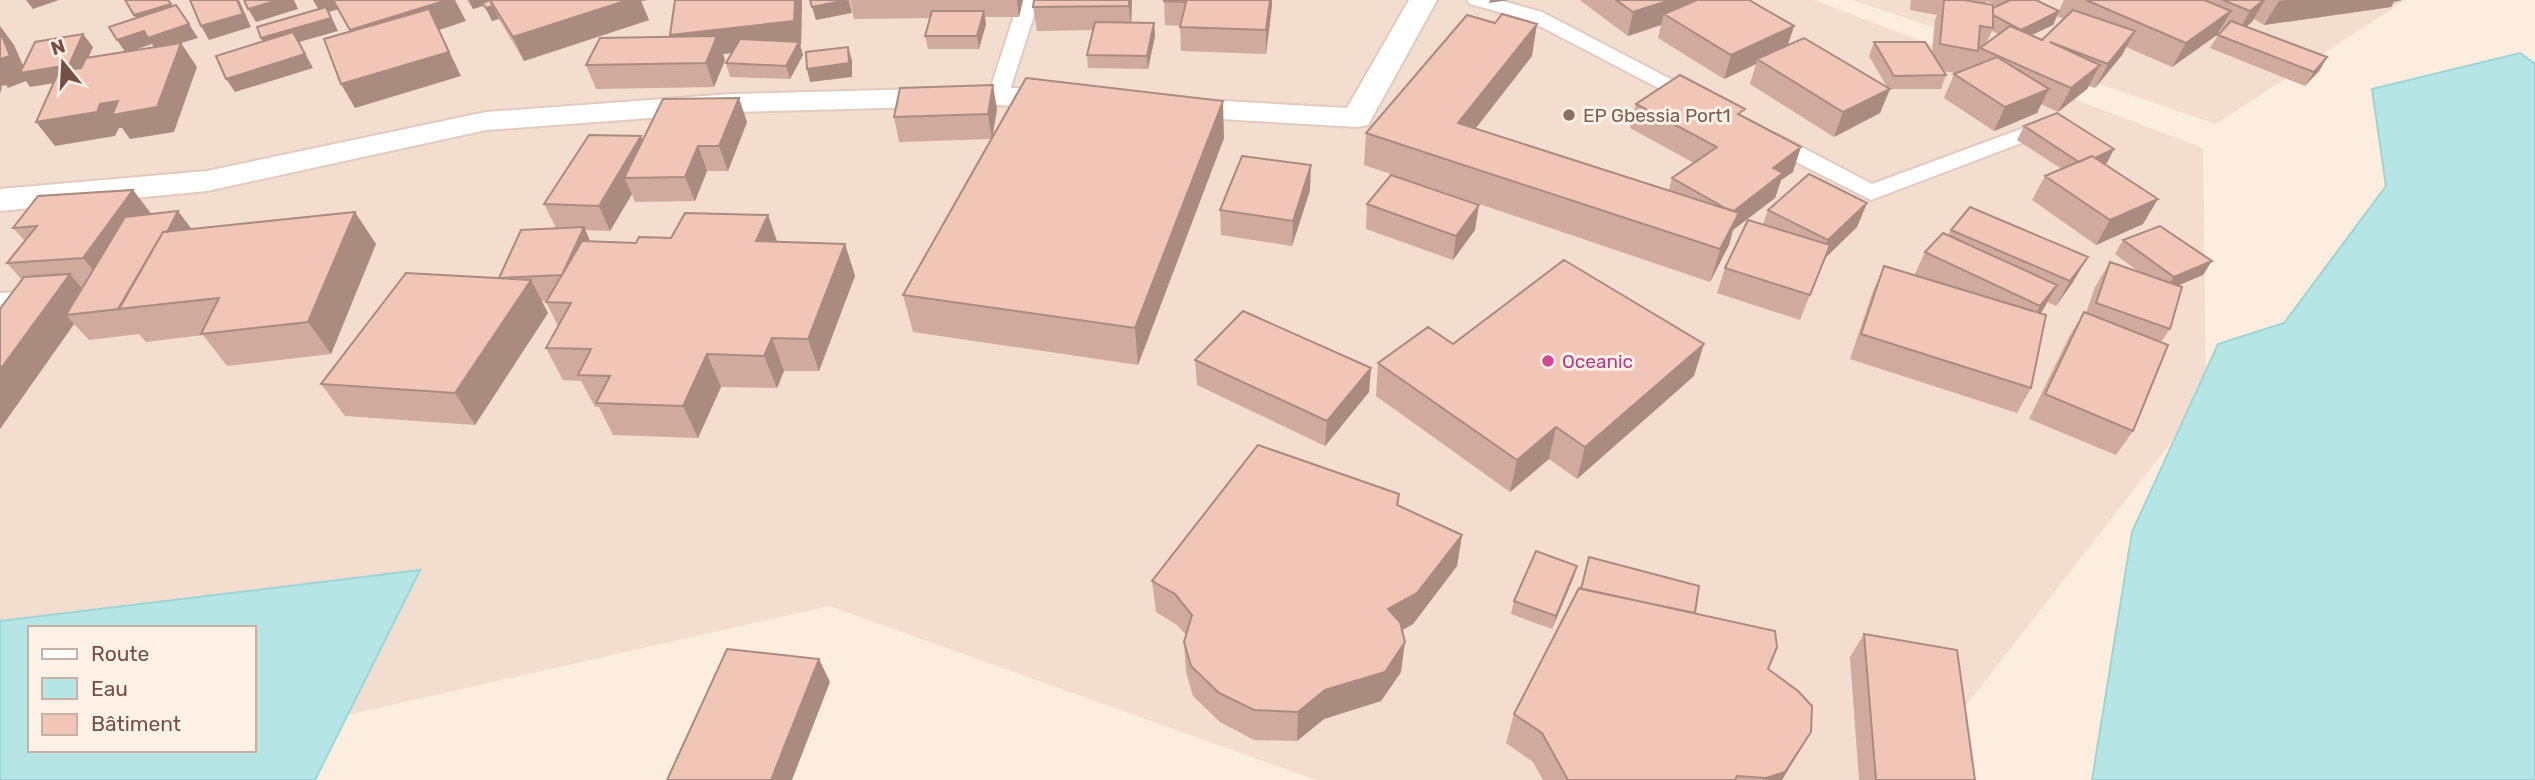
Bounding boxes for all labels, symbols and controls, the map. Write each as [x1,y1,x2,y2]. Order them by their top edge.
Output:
north arrow [28,28,98,98]
text: N [48,34,68,60]
place label: EP Gbessia Port1 [1583,104,1731,127]
marker: EP Gbessia Port1 [1561,107,1577,123]
place label: Oceanic [1562,350,1633,373]
marker: Oceanic [1540,353,1556,369]
legend [28,626,256,752]
text: Route [91,641,149,666]
text: Eau [91,676,128,701]
text: Bâtiment [91,711,181,736]

